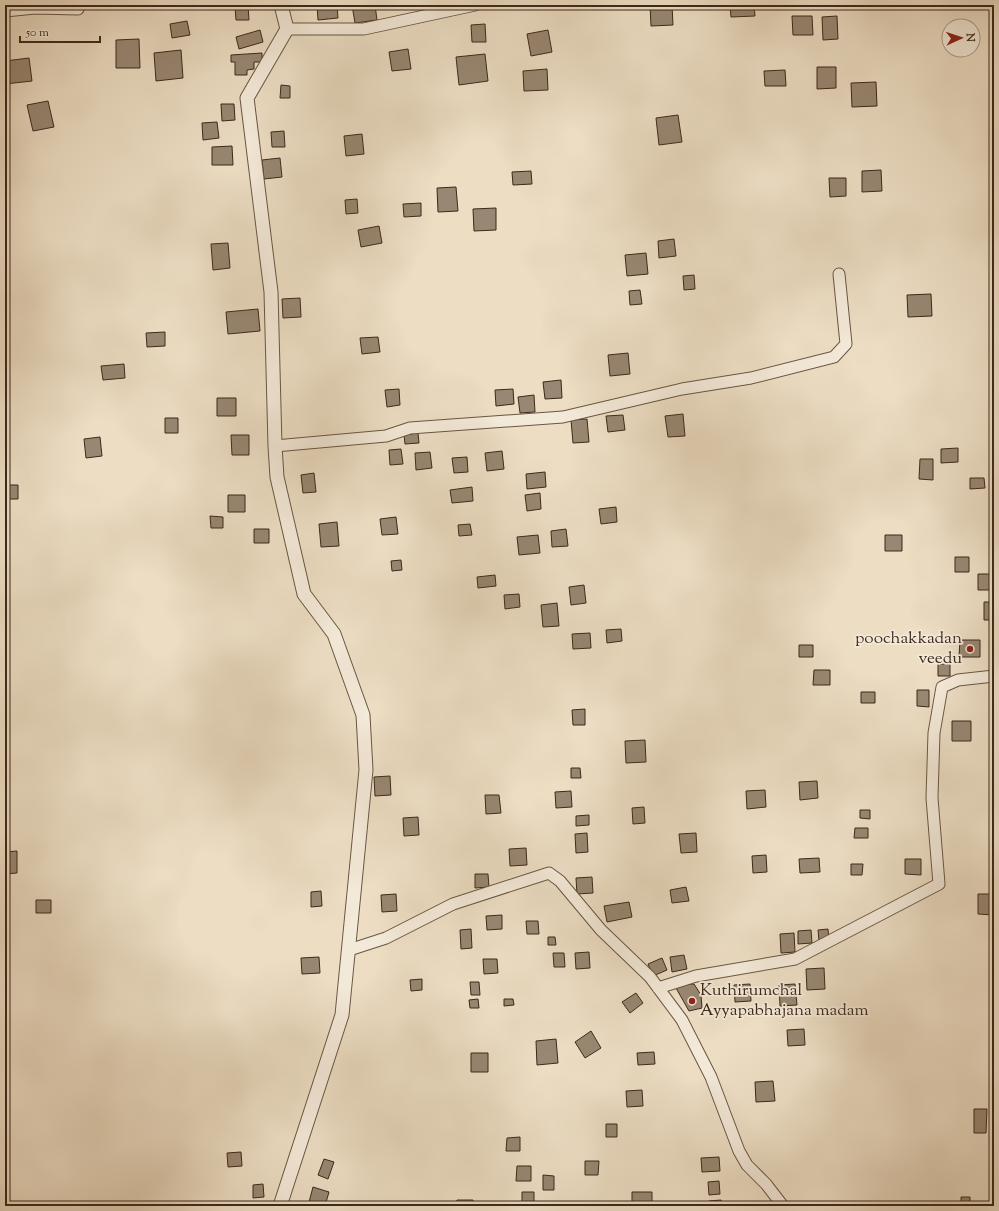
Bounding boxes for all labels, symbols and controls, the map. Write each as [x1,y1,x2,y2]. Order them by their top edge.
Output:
scale bar [20,18,100,44]
north arrow [941,18,981,58]
text: 50 m [25,24,49,42]
text: N [962,32,978,43]
place label: poochakkadan veedu [855,627,962,671]
marker: poochakkadan veedu [965,644,975,654]
place label: Kuthirumchal Ayyapabhajana madam [700,979,869,1023]
marker: Kuthirumchal Ayyapabhajana madam [687,996,697,1006]

